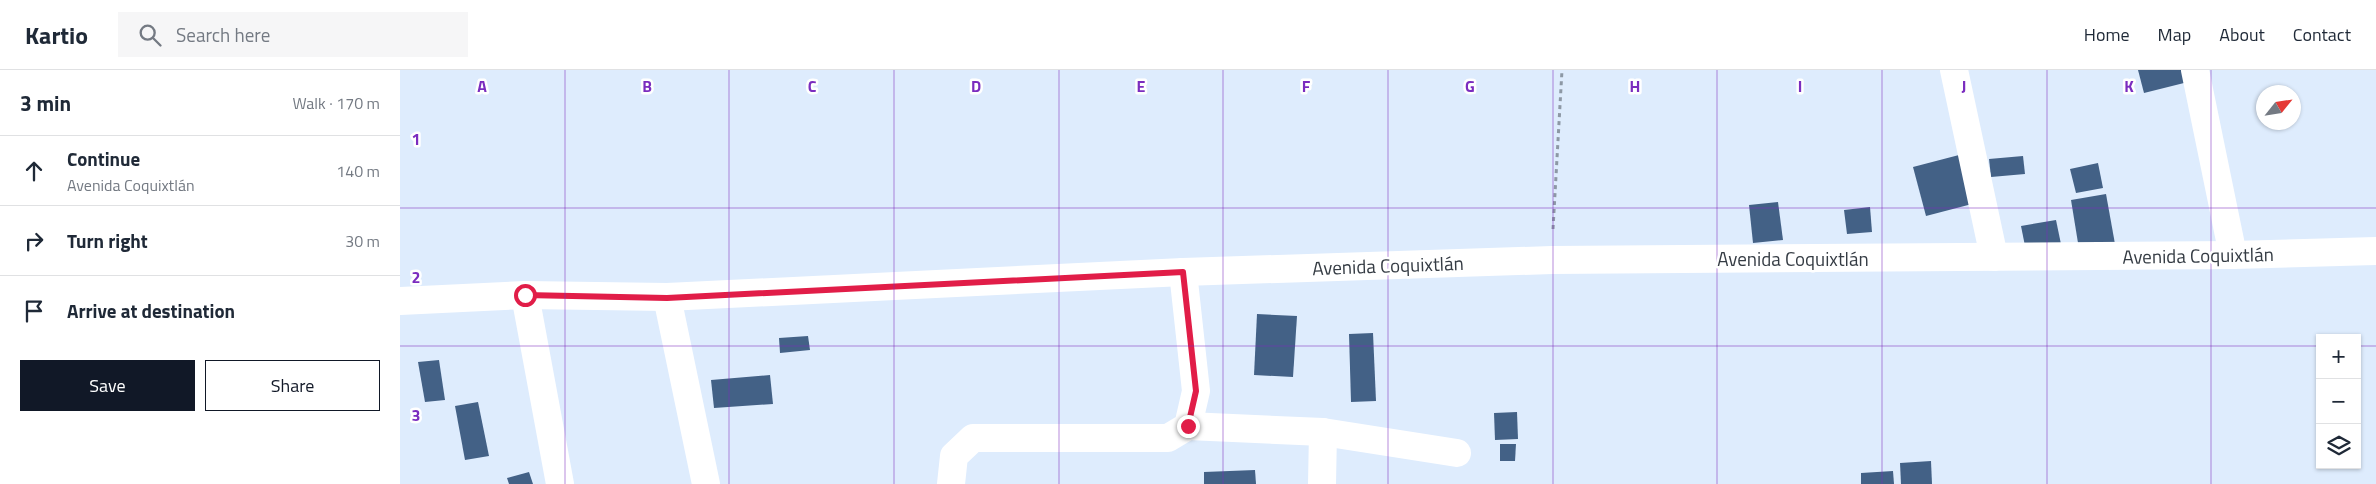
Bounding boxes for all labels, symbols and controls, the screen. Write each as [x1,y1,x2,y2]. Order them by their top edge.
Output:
search box [118,12,468,57]
text: Kartio [25,17,88,53]
text: Search here [176,20,270,49]
icon: search [136,21,164,49]
text: Home [2084,21,2130,48]
text: Map [2158,21,2191,48]
text: About [2219,21,2265,48]
text: Contact [2293,21,2351,48]
text: A [477,74,487,98]
text: B [642,74,652,98]
text: C [808,74,817,98]
text: D [971,74,981,98]
text: E [1137,74,1146,98]
text: F [1302,74,1311,98]
text: G [1465,74,1475,98]
text: H [1630,74,1640,98]
text: I [1798,74,1802,98]
text: J [1962,74,1966,98]
text: K [2124,74,2134,98]
north arrow [2256,85,2301,130]
text: 3 min [20,87,71,119]
text: Walk · 170 m [292,91,380,115]
text: 1 [412,127,420,151]
text: Continue [67,144,140,173]
icon: ahead [20,157,48,185]
text: 140 m [336,159,380,183]
text: Avenida Coquixtlán [67,173,195,197]
text: Turn right [67,226,148,255]
icon: right [20,227,48,255]
text: 30 m [345,229,380,253]
street label: Avenida Coquixtlán [2122,239,2274,271]
street label: Avenida Coquixtlán [1717,244,1869,273]
street label: Avenida Coquixtlán [1312,248,1464,282]
text: 2 [412,265,420,289]
route start [514,284,537,307]
text: Arrive at destination [67,296,235,325]
icon: arrive [20,297,48,325]
map controls [2316,334,2361,469]
button: + [2316,334,2361,379]
button: Save [20,360,195,411]
button: Share [205,360,380,411]
button: − [2316,379,2361,424]
text: 3 [412,403,420,427]
route end [1177,415,1200,438]
button: layers [2316,424,2361,469]

